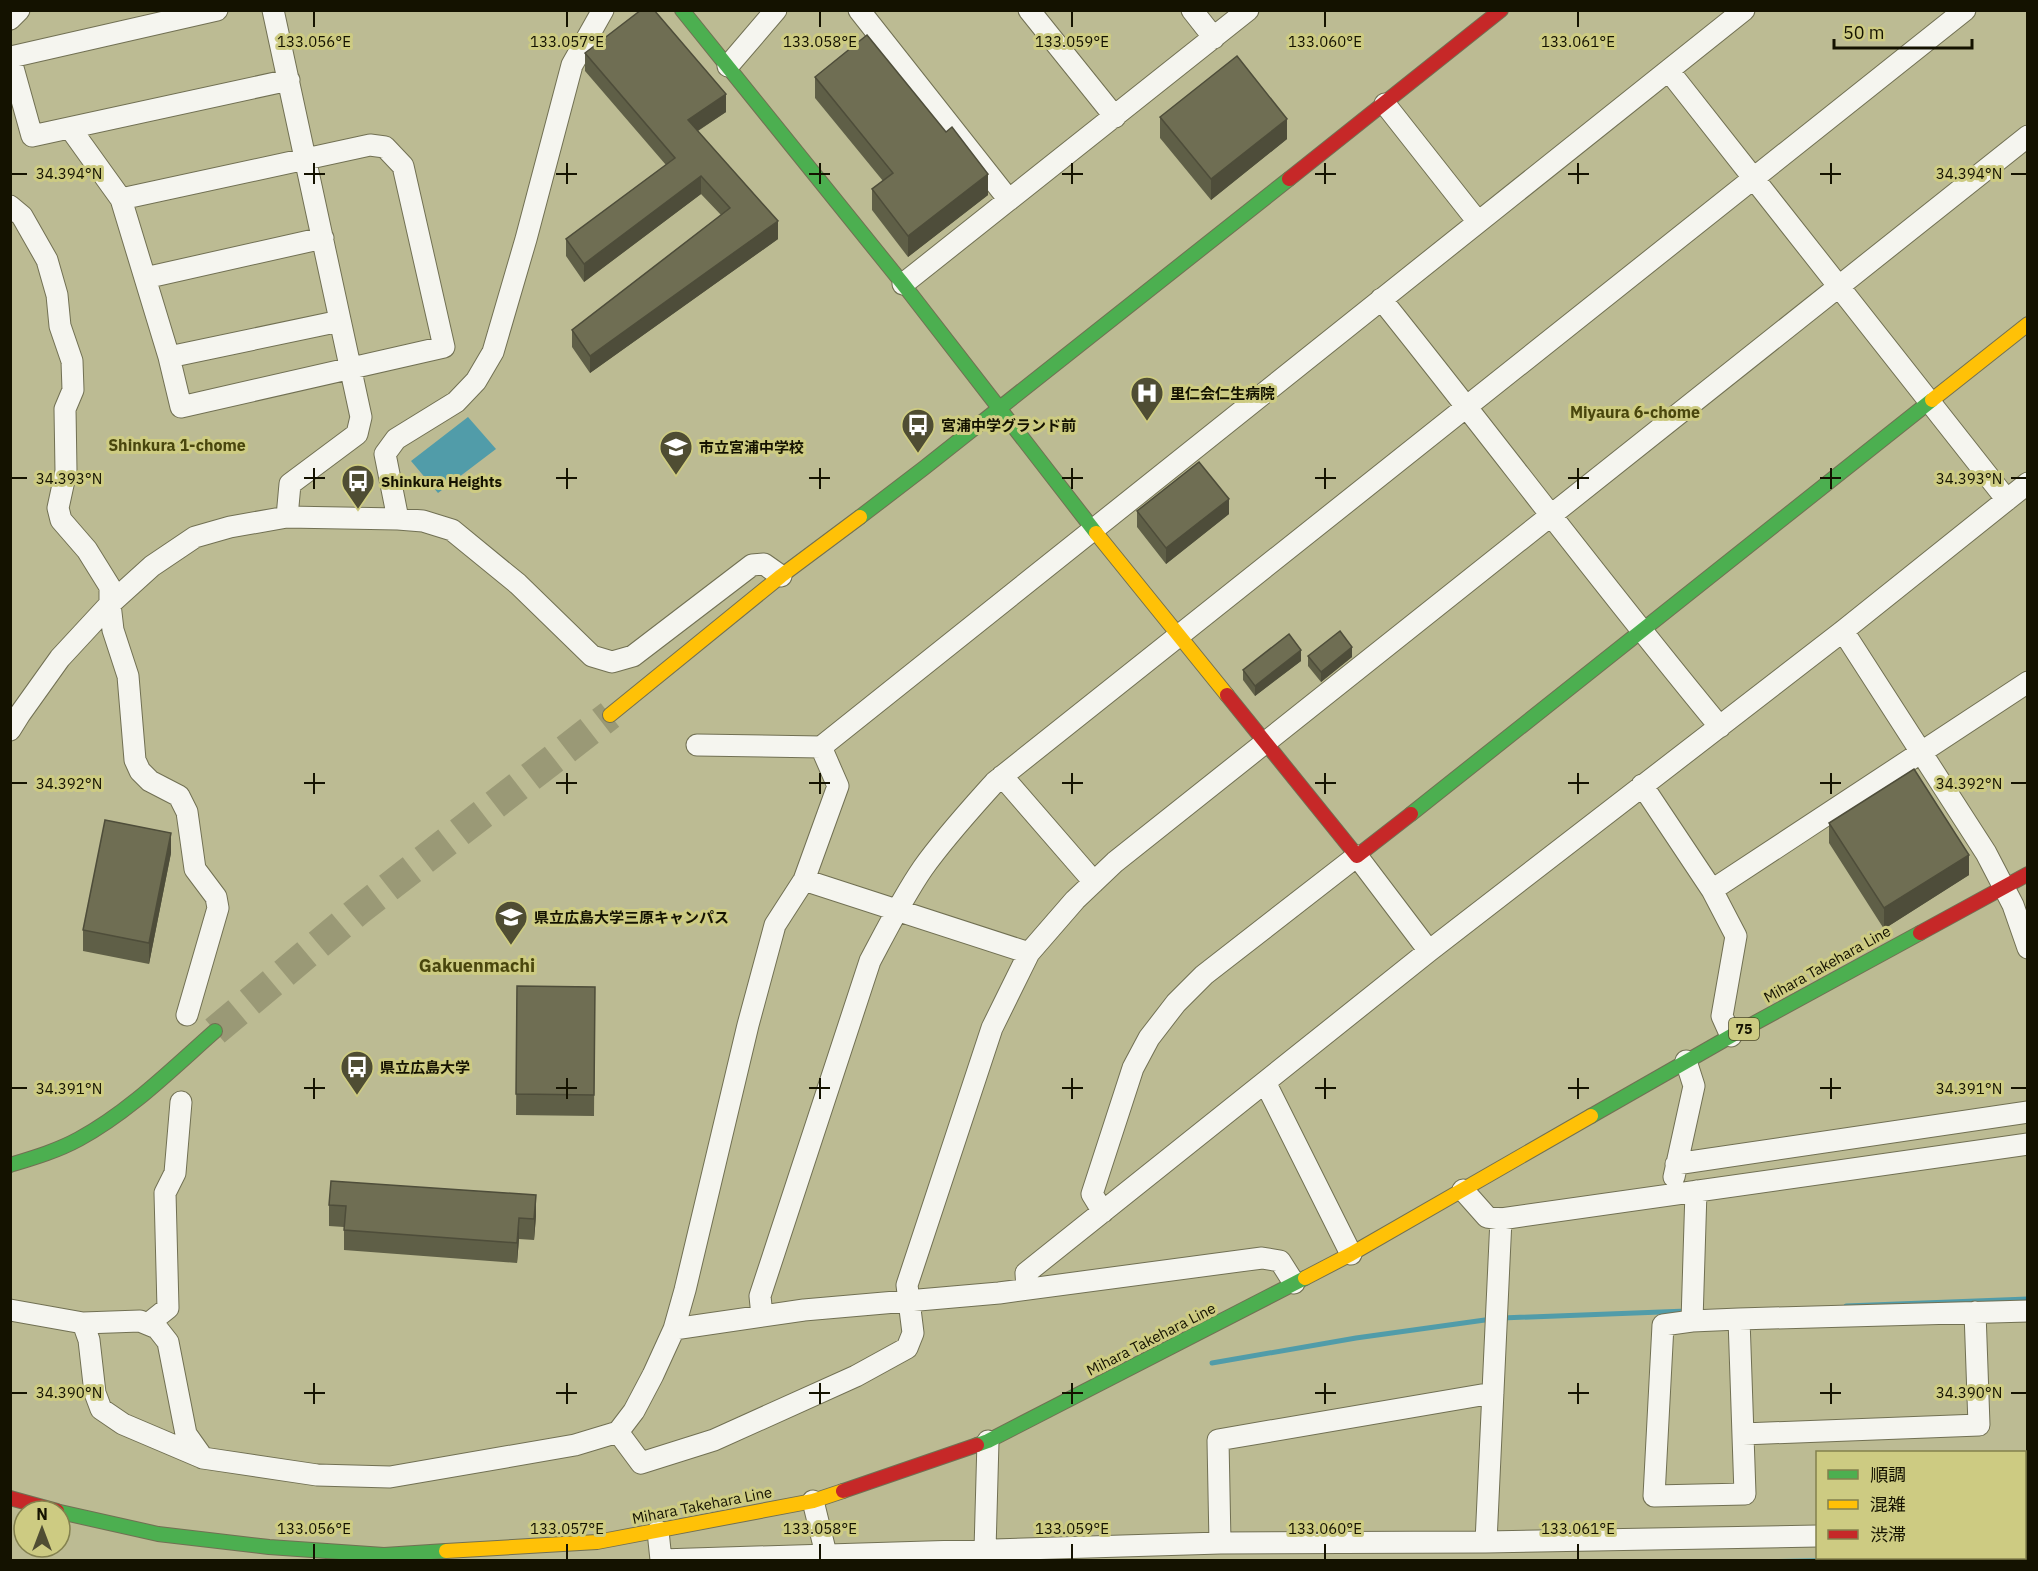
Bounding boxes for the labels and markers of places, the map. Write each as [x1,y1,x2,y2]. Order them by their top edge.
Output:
hospital icon: 里仁会仁生病院 [1129,375,1165,422]
place label: 里仁会仁生病院 [1170,384,1275,403]
bus stop icon: 宮浦中学グランド前 [900,407,936,454]
place label: 宮浦中学グランド前 [941,416,1076,435]
school or university icon: 市立宮浦中学校 [658,429,694,476]
place label: 市立宮浦中学校 [699,438,804,457]
bus stop icon: Shinkura Heights [340,463,376,510]
place label: Shinkura Heights [381,472,502,491]
school or university icon: 県立広島大学三原キャンパス [493,899,529,946]
place label: 県立広島大学三原キャンパス [534,908,729,927]
bus stop icon: 県立広島大学 [339,1049,375,1096]
place label: 県立広島大学 [380,1058,470,1077]

